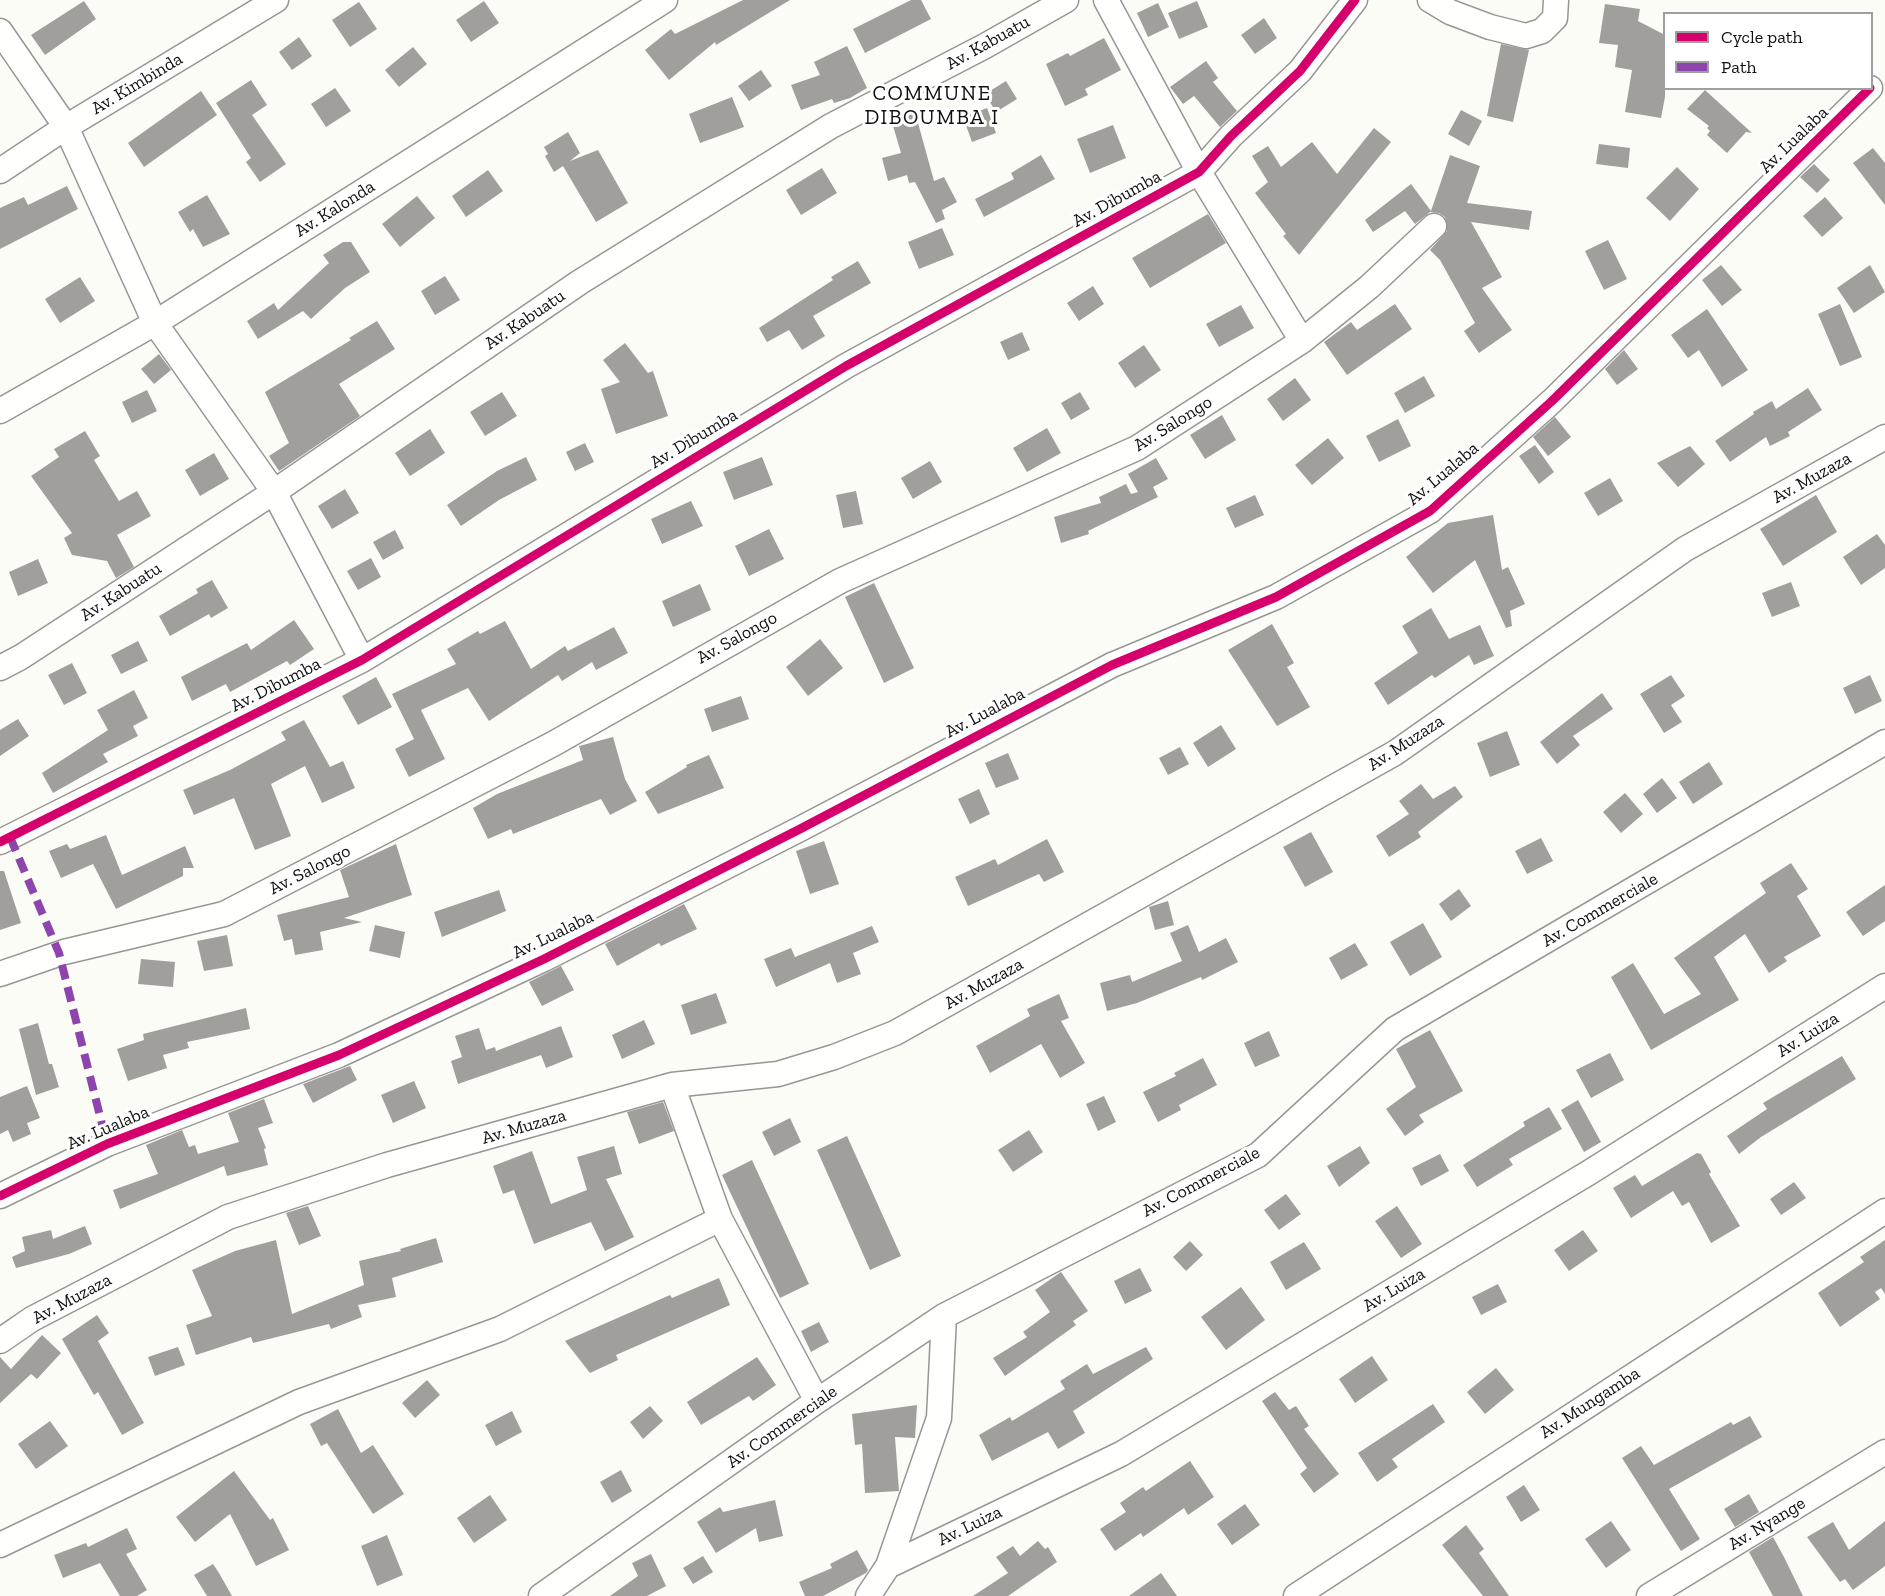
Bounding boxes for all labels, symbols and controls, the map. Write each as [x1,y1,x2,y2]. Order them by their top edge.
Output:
street label: Av. Kabuatu [942,11,1034,75]
legend [1663,12,1873,90]
text: Cycle path [1721,26,1803,48]
street label: Av. Kimbinda [87,48,187,120]
text: Path [1721,56,1757,78]
district label: COMMUNE DIBOUMBA I [864,81,1000,131]
street label: Av. Lualaba [1755,102,1833,178]
street label: Av. Dibumba [1069,166,1165,232]
street label: Av. Kalonda [291,176,379,242]
street label: Av. Kabuatu [481,285,569,355]
street label: Av. Salongo [1130,391,1216,457]
street label: Av. Dibumba [646,404,742,474]
street label: Av. Lualaba [1403,438,1483,510]
street label: Av. Muzaza [1769,448,1855,508]
street label: Av. Kabuatu [76,558,166,626]
street label: Av. Salongo [693,607,781,669]
street label: Av. Dibumba [227,653,325,717]
street label: Av. Lualaba [941,683,1029,743]
street label: Av. Muzaza [1364,710,1448,776]
street label: Av. Salongo [266,840,354,900]
street label: Av. Commerciale [1538,868,1662,952]
street label: Av. Lualaba [509,906,597,964]
street label: Av. Muzaza [941,954,1027,1014]
street label: Av. Luiza [1773,1008,1843,1062]
street label: Av. Lualaba [64,1101,152,1155]
street label: Av. Muzaza [479,1105,569,1149]
street label: Av. Commerciale [1138,1142,1264,1222]
street label: Av. Luiza [1359,1263,1429,1317]
street label: Av. Muzaza [29,1269,115,1329]
street label: Av. Mungamba [1536,1363,1644,1443]
street label: Av. Commerciale [722,1381,842,1473]
street label: Av. Nyange [1725,1493,1809,1555]
street label: Av. Luiza [934,1501,1006,1551]

